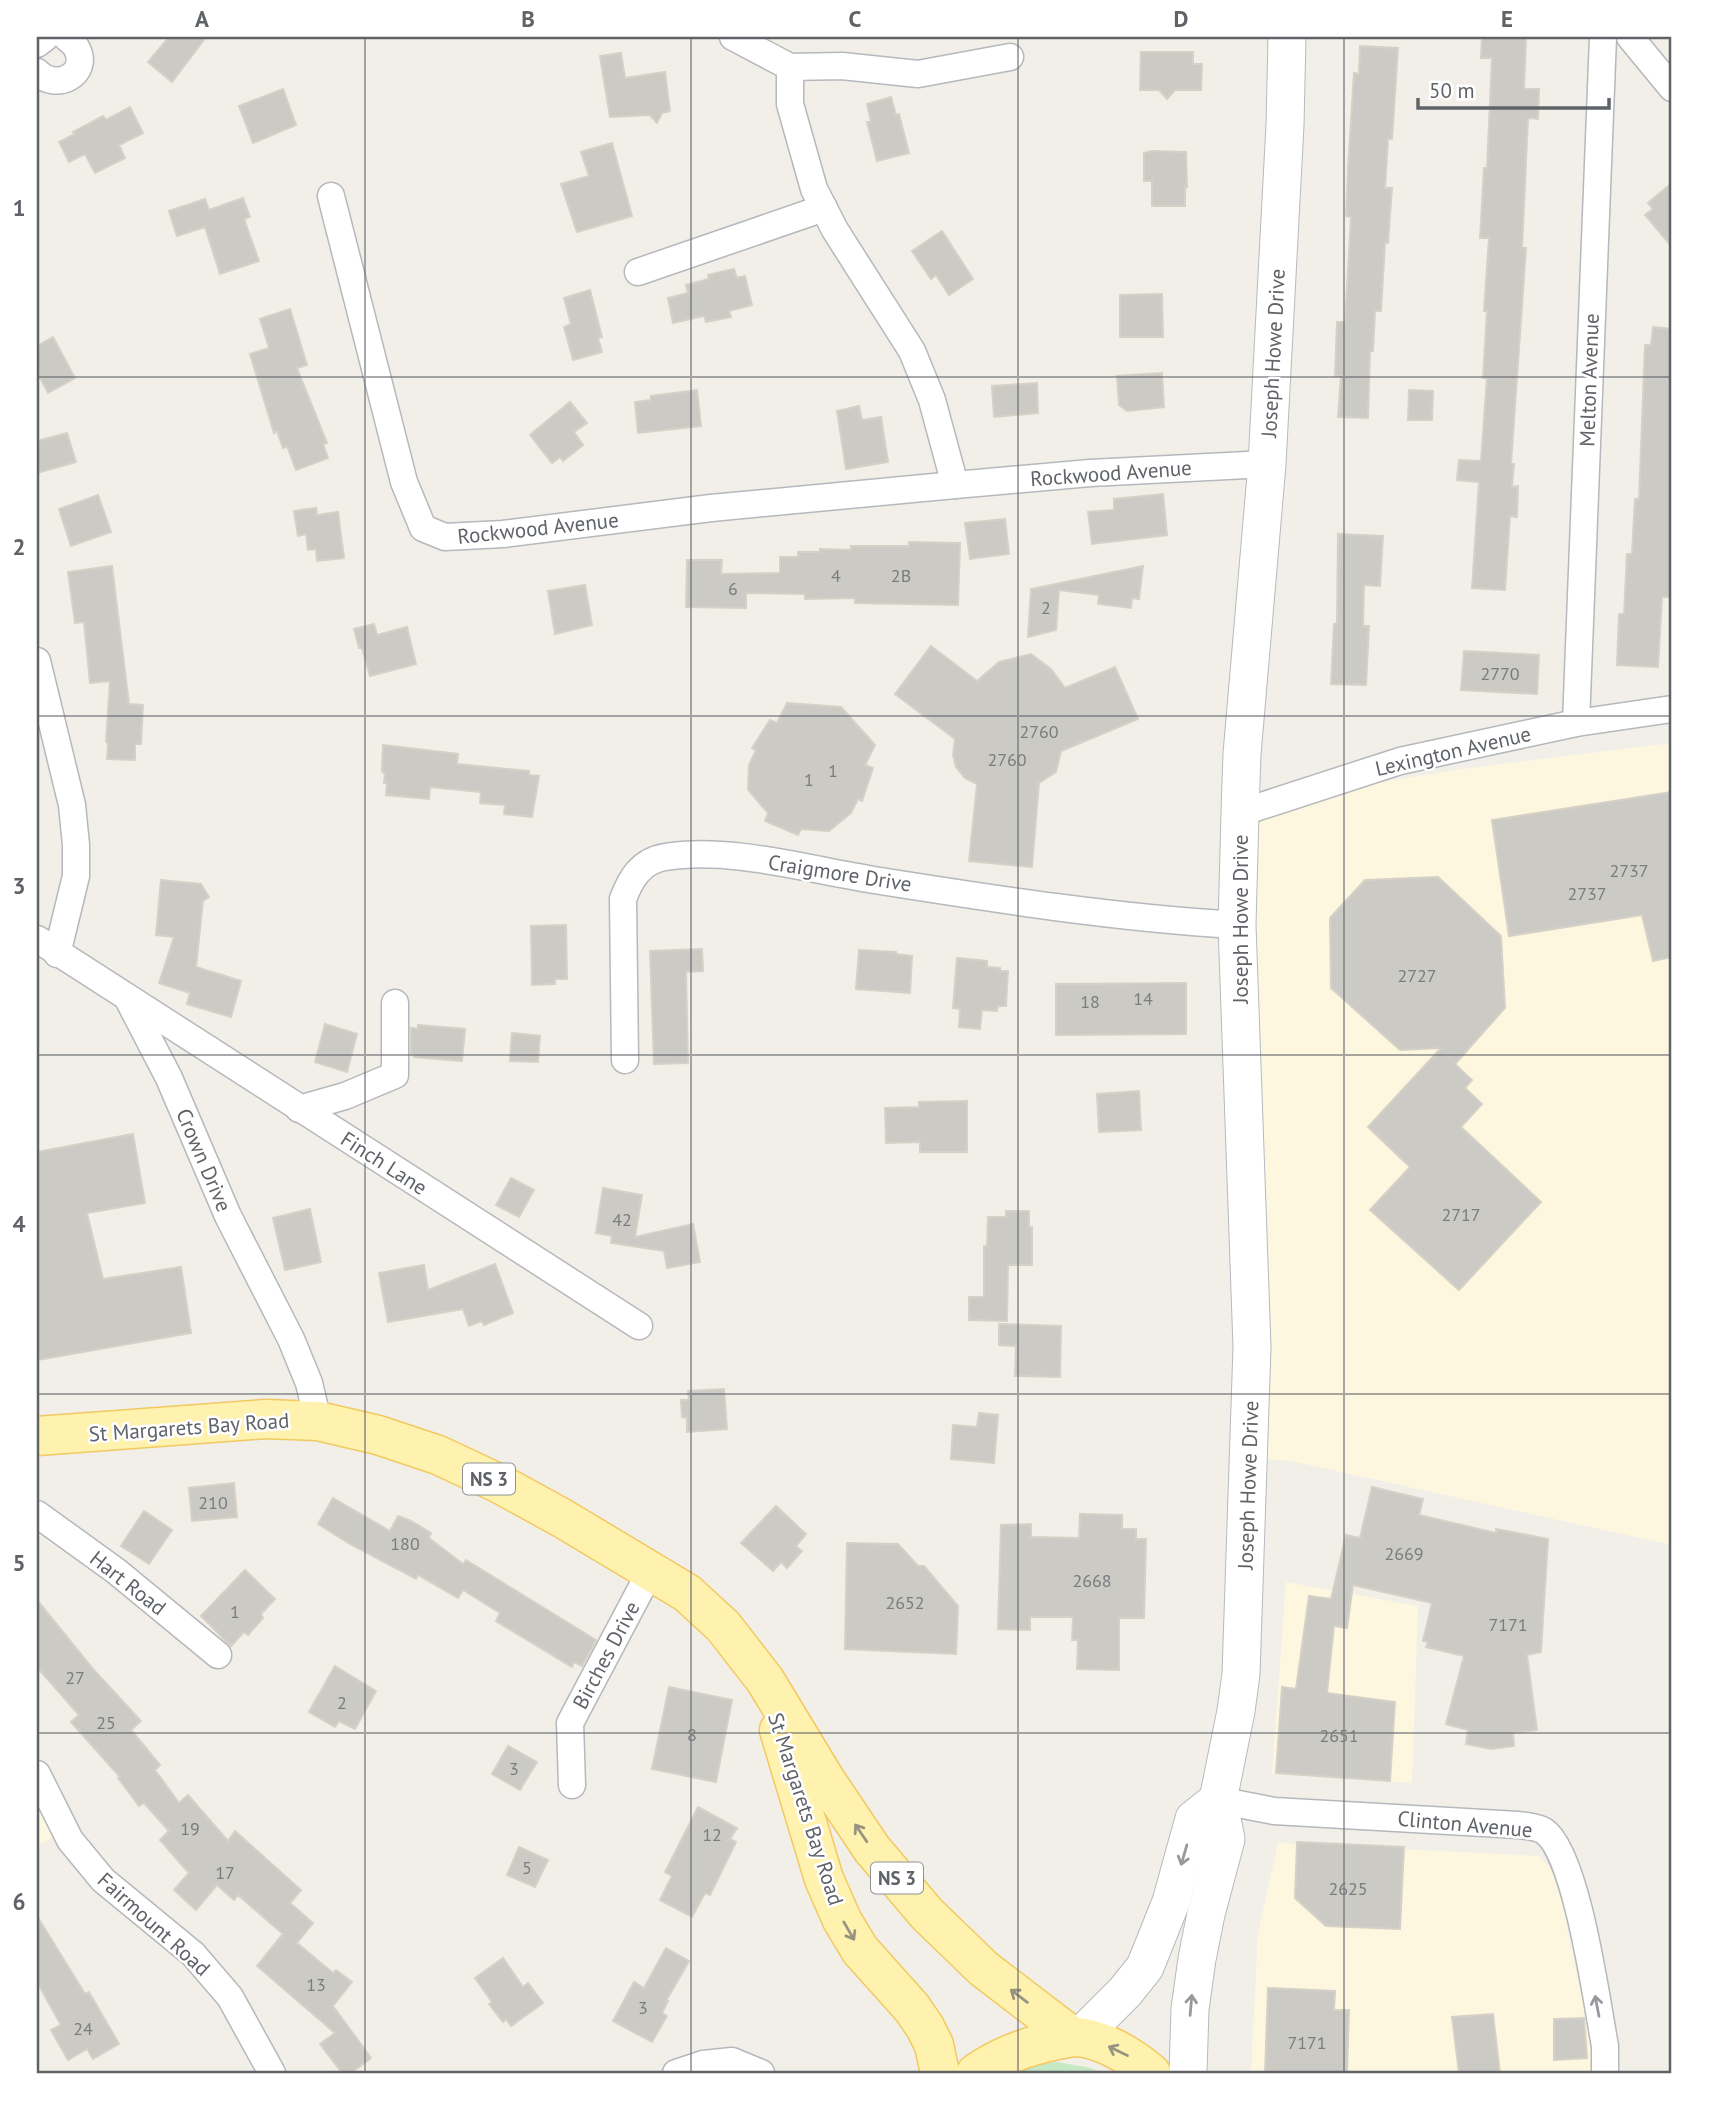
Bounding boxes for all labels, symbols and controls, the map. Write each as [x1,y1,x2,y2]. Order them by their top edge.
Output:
text: A [195,4,209,33]
text: B [521,4,535,33]
text: C [849,4,862,33]
text: D [1174,4,1188,33]
text: E [1501,4,1513,33]
scale bar [1418,66,1609,110]
text: 50 m [1429,77,1475,104]
text: 1 [12,193,26,222]
street label: Joseph Howe Drive [1255,268,1291,439]
street label: Melton Avenue [1573,313,1605,447]
street label: Rockwood Avenue [1029,454,1193,492]
street label: Rockwood Avenue [456,506,620,550]
text: 2 [12,532,26,561]
house number: 4 [831,564,841,587]
house number: 2B [891,564,911,587]
house number: 6 [728,577,738,600]
house number: 2 [1041,596,1051,619]
house number: 2770 [1480,662,1520,685]
house number: 2760 [1019,720,1059,743]
street label: Lexington Avenue [1372,720,1534,782]
house number: 2760 [987,748,1027,771]
house number: 1 [828,759,838,782]
house number: 1 [804,768,814,791]
street label: Joseph Howe Drive [1227,834,1254,1005]
street label: Craigmore Drive [766,848,914,898]
house number: 2737 [1609,859,1649,882]
text: 3 [12,871,26,900]
house number: 2737 [1567,882,1607,905]
house number: 2727 [1397,964,1437,987]
house number: 14 [1133,987,1153,1010]
house number: 18 [1080,990,1100,1013]
street label: Crown Drive [170,1104,238,1216]
street label: Finch Lane [336,1125,432,1201]
house number: 2717 [1441,1203,1481,1226]
house number: 42 [612,1208,632,1231]
text: 4 [12,1209,26,1238]
street label: Joseph Howe Drive [1232,1400,1264,1571]
street label: St Margarets Bay Road [88,1407,290,1447]
road number: NS 3 [463,1464,515,1494]
house number: 210 [198,1491,228,1514]
house number: 180 [390,1532,420,1555]
house number: 2669 [1384,1542,1424,1565]
street label: Hart Road [84,1545,172,1621]
text: 5 [12,1548,26,1577]
house number: 2668 [1072,1569,1112,1592]
house number: 2652 [885,1591,925,1614]
street label: Birches Drive [566,1596,646,1714]
house number: 1 [230,1600,240,1623]
house number: 7171 [1488,1613,1528,1636]
house number: 27 [65,1666,85,1689]
house number: 2 [337,1691,347,1714]
street label: St Margarets Bay Road [762,1709,850,1909]
house number: 25 [96,1711,116,1734]
house number: 8 [687,1723,697,1746]
house number: 2651 [1319,1724,1359,1747]
house number: 3 [509,1757,519,1780]
street label: Clinton Avenue [1396,1805,1534,1843]
house number: 19 [180,1817,200,1840]
house number: 12 [702,1823,722,1846]
one-way arrow [854,1824,868,1843]
one-way arrow [1177,1844,1190,1866]
house number: 5 [522,1856,532,1879]
house number: 17 [215,1861,235,1884]
road number: NS 3 [871,1862,923,1894]
street label: Fairmount Road [92,1866,216,1982]
house number: 2625 [1328,1877,1368,1900]
text: 6 [12,1887,26,1916]
one-way arrow [842,1920,856,1940]
house number: 13 [306,1973,326,1996]
one-way arrow [1010,1988,1029,2003]
one-way arrow [1185,1994,1198,2017]
one-way arrow [1590,1995,1604,2018]
house number: 3 [638,1996,648,2019]
house number: 24 [73,2017,93,2040]
house number: 7171 [1287,2031,1327,2054]
one-way arrow [1108,2044,1129,2058]

